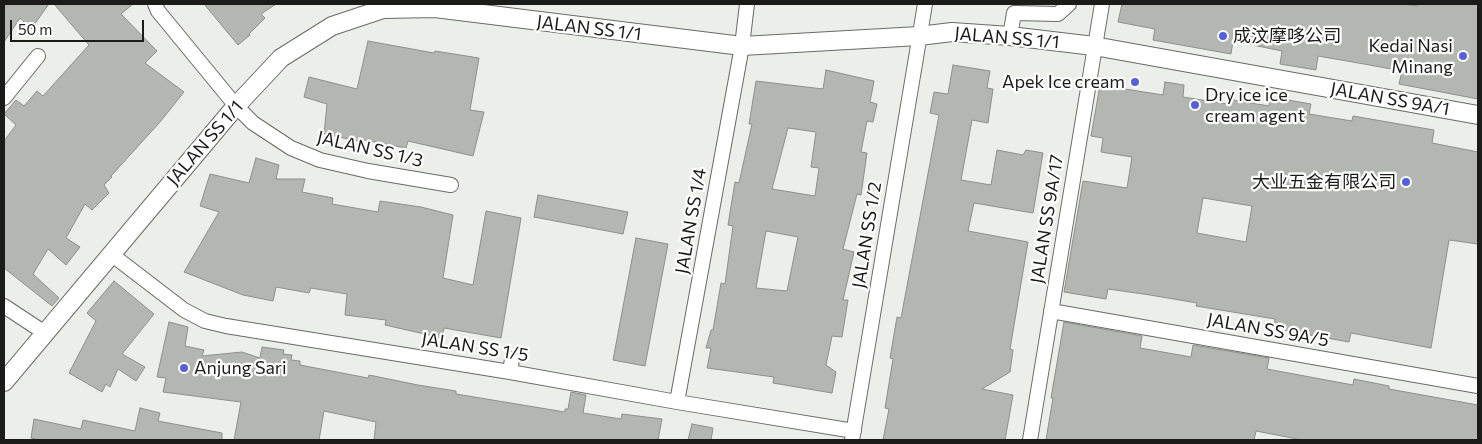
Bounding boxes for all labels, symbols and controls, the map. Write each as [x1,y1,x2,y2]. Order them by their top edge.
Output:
scale bar [12,10,146,42]
street label: JALAN SS 1/1 [535,11,643,45]
text: 50 m [18,20,52,38]
street label: JALAN SS 1/1 [954,23,1060,53]
place label: 成汶摩哆公司 [1233,25,1341,47]
marker: 成汶摩哆公司 [1217,30,1229,42]
place label: Kedai Nasi Minang [1368,35,1453,78]
marker: Kedai Nasi Minang [1457,50,1469,62]
place label: Apek Ice cream [1002,71,1125,93]
marker: Apek Ice cream [1129,76,1141,88]
street label: JALAN SS 9A/1 [1329,78,1451,120]
place label: Dry ice ice cream agent [1205,84,1305,126]
street label: JALAN SS 1/1 [162,96,248,190]
marker: Dry ice ice cream agent [1189,99,1201,111]
street label: JALAN SS 1/3 [315,126,425,172]
street label: JALAN SS 9A/17 [1026,153,1068,285]
street label: JALAN SS 1/4 [671,166,711,276]
place label: 大业五金有限公司 [1252,171,1396,193]
marker: 大业五金有限公司 [1400,176,1412,188]
street label: JALAN SS 1/2 [848,180,886,290]
street label: JALAN SS 9A/5 [1205,309,1331,351]
street label: JALAN SS 1/5 [420,328,530,366]
place label: Anjung Sari [194,357,287,379]
marker: Anjung Sari [178,362,190,374]

